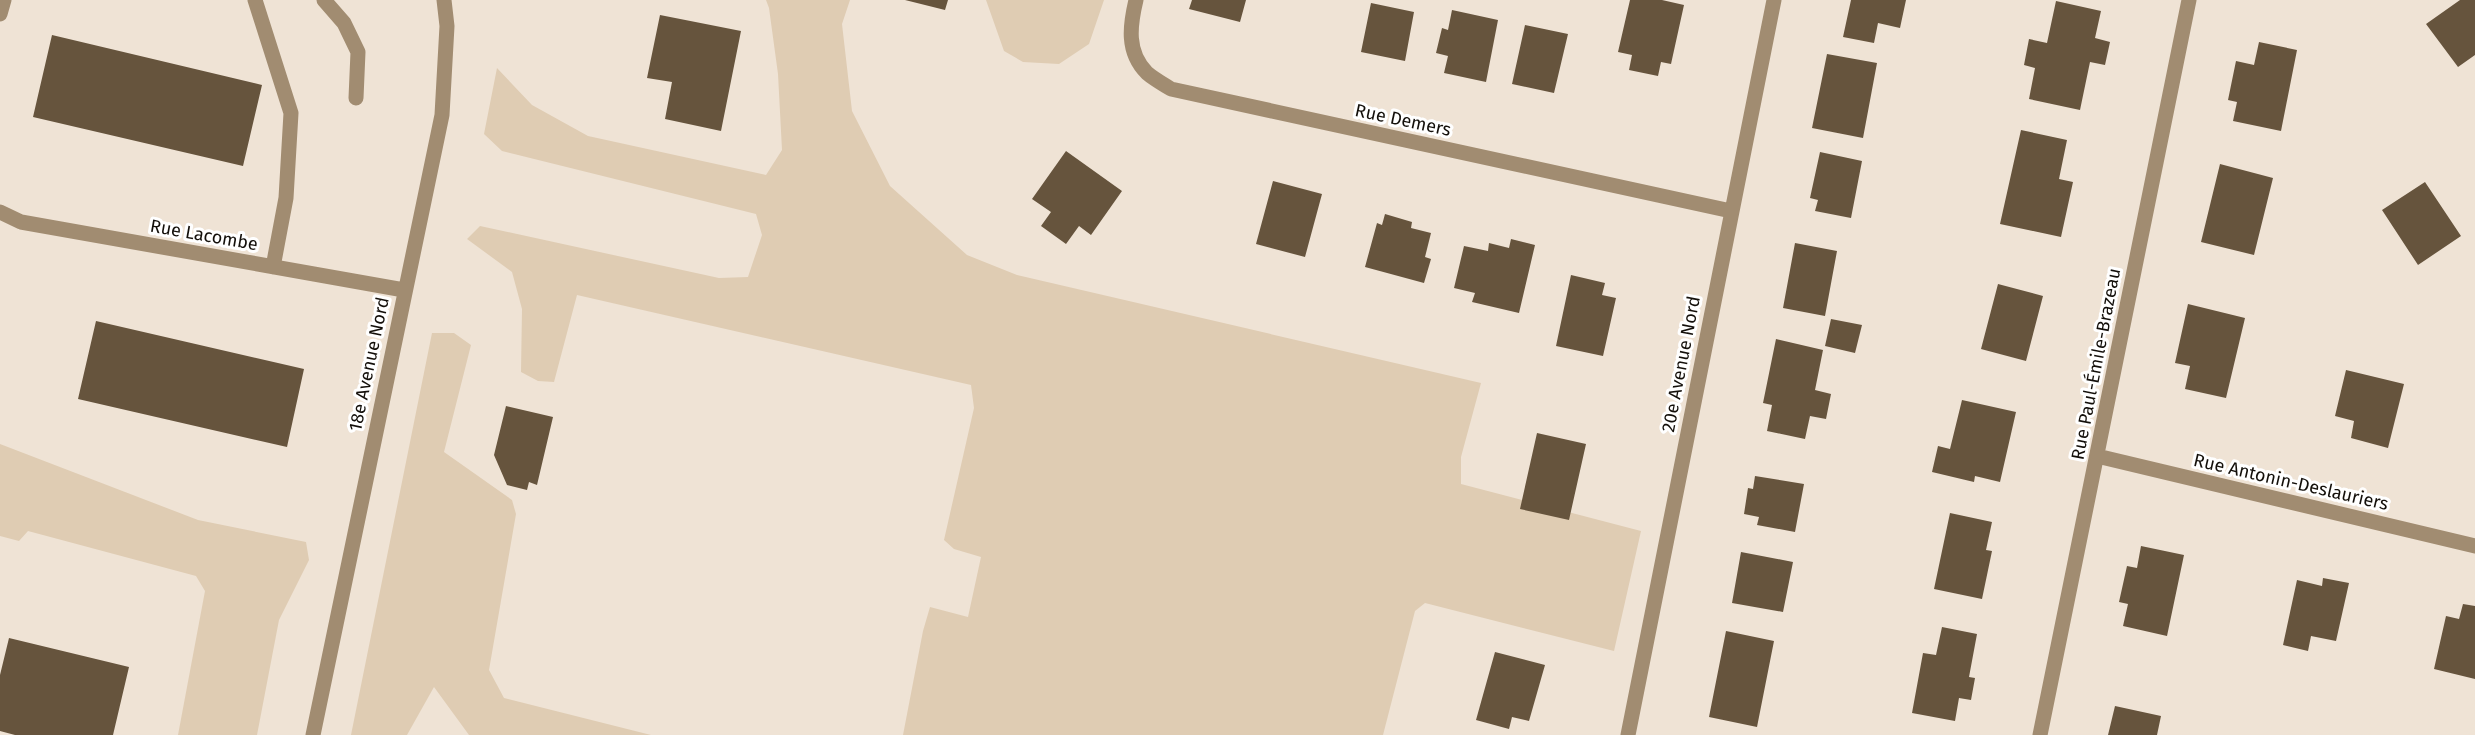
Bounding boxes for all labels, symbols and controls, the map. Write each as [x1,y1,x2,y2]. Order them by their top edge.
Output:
street label: Rue Demers [1353,99,1453,141]
street label: Rue Lacombe [148,215,260,255]
street label: Rue Paul-Émile-Brazeau [2066,266,2125,462]
street label: 20e Avenue Nord [1657,294,1705,434]
street label: 18e Avenue Nord [344,295,394,433]
street label: Rue Antonin-Deslauriers [2191,449,2391,515]

